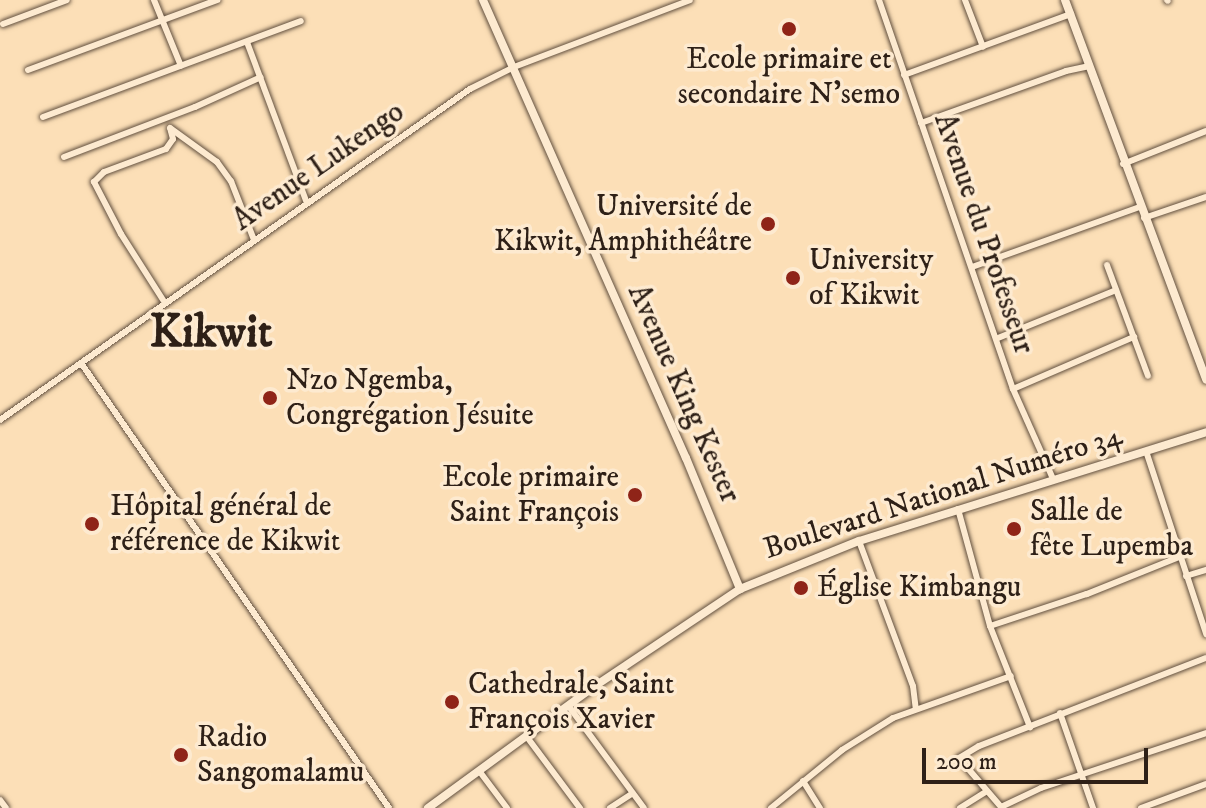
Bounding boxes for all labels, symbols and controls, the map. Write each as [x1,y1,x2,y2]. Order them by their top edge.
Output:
marker: Ecole primaire et secondaire N'semo [780,20,798,38]
place label: Ecole primaire et secondaire N'semo [678,42,900,112]
street label: Avenue Lukengo [226,95,412,239]
street label: Avenue du Professeur [925,109,1041,359]
place label: Université de Kikwit, Amphithéâtre [494,189,752,260]
marker: Université de Kikwit, Amphithéâtre [759,215,777,233]
place label: University of Kikwit [809,243,933,314]
marker: University of Kikwit [784,269,802,287]
street label: Avenue King Kester [619,279,747,509]
district label: Kikwit [150,305,272,361]
place label: Nzo Ngemba, Congrégation Jésuite [286,363,534,434]
marker: Nzo Ngemba, Congrégation Jésuite [261,389,279,407]
street label: Boulevard National Numéro 34 [759,418,1127,568]
place label: Ecole primaire Saint François [442,460,619,530]
marker: Ecole primaire Saint François [626,486,644,504]
place label: Hôpital général de référence de Kikwit [110,489,340,560]
place label: Salle de fête Lupemba [1030,494,1193,564]
marker: Hôpital général de référence de Kikwit [81,513,103,535]
marker: Salle de fête Lupemba [1005,520,1023,538]
place label: Église Kimbangu [817,570,1021,606]
marker: Église Kimbangu [792,579,810,597]
place label: Cathedrale, Saint François Xavier [468,667,674,738]
marker: Cathedrale, Saint François Xavier [443,693,461,711]
place label: Radio Sangomalamu [197,720,364,790]
scale bar [926,732,1152,782]
marker: Radio Sangomalamu [172,746,190,764]
text: 200 m [936,747,997,777]

